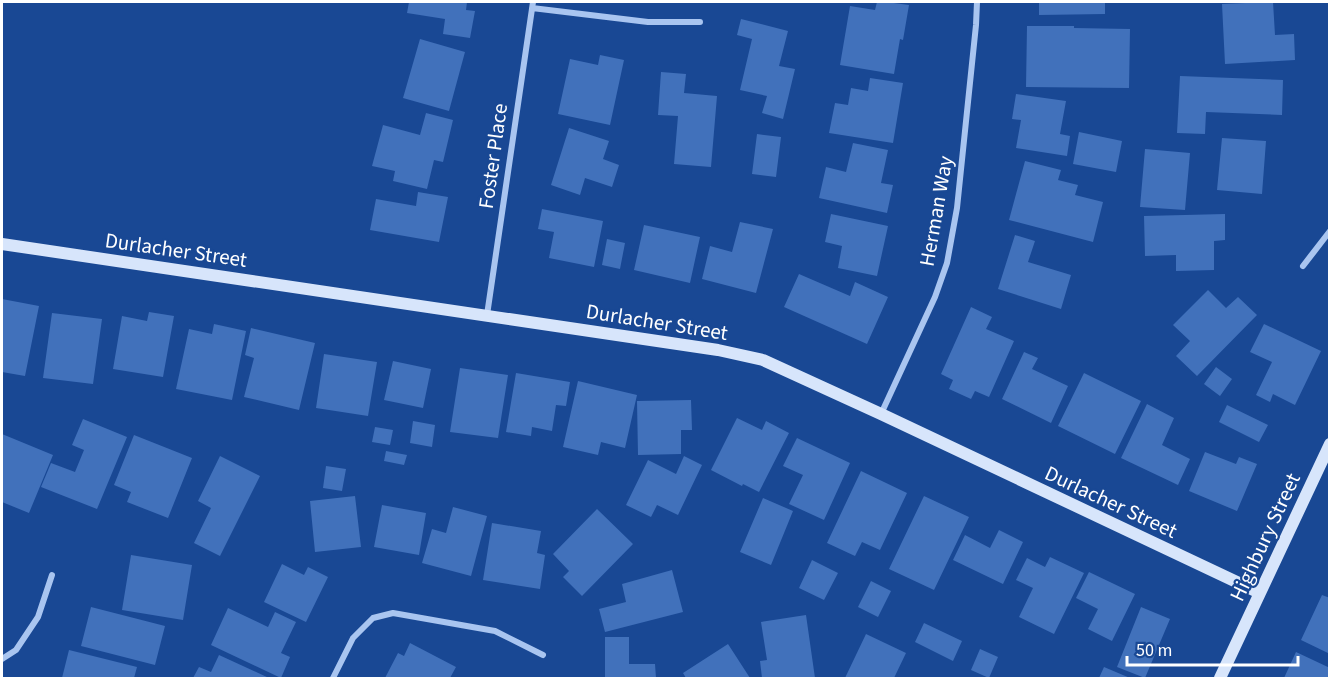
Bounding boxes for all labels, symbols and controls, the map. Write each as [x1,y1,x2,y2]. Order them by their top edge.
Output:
street label: Foster Place [471,101,515,211]
street label: Herman Way [912,153,960,269]
street label: Durlacher Street [103,225,249,275]
street label: Durlacher Street [584,296,730,348]
street label: Durlacher Street [1040,458,1182,546]
street label: Highbury Street [1222,468,1308,606]
scale bar [1127,629,1298,667]
text: 50 m [1136,638,1172,663]

